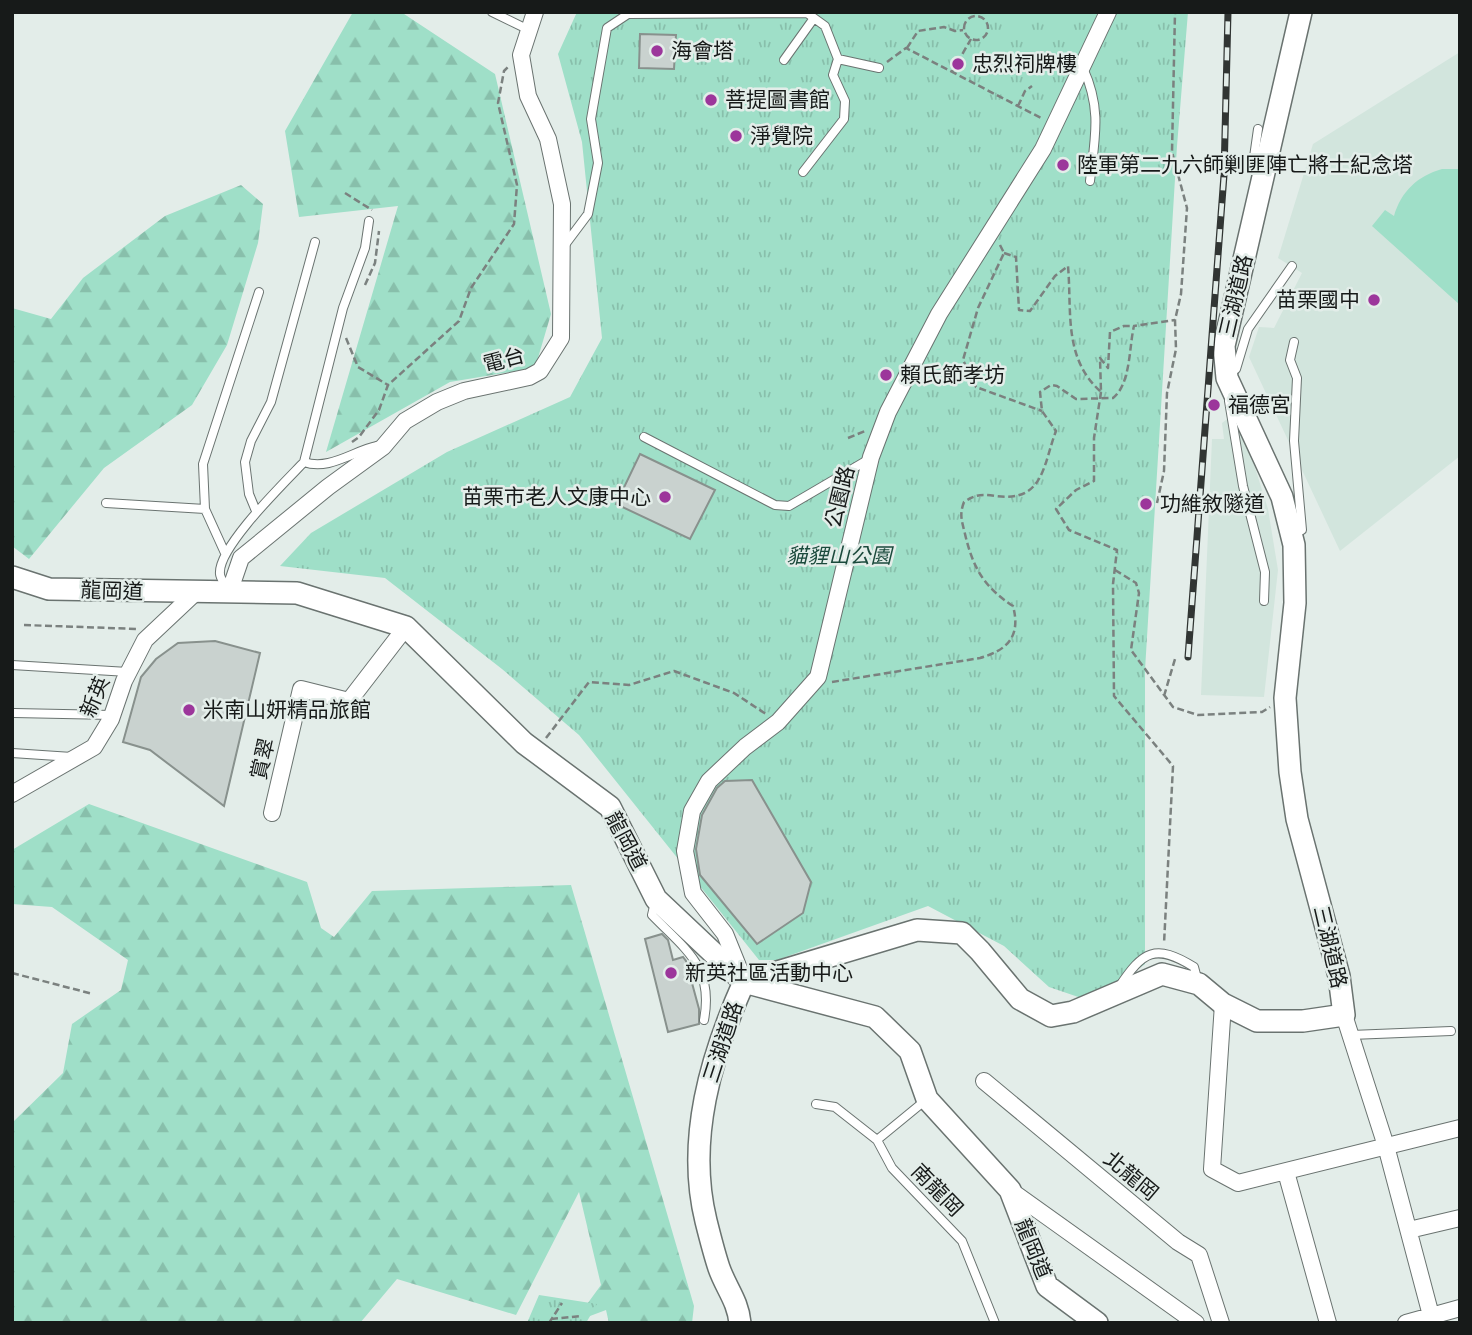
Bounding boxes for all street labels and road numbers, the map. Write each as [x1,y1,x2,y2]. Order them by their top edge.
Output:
street label: 三湖道路 [1214,252,1258,340]
street label: 電台 [480,342,528,378]
street label: 公園路 [820,463,860,531]
street label: 龍岡道 [80,577,144,605]
street label: 新英 [75,673,115,721]
street label: 賞翠 [246,736,280,782]
street label: 龍岡道 [600,807,652,875]
street label: 三湖道路 [1308,903,1352,991]
street label: 三湖道路 [698,998,748,1086]
street label: 北龍岡 [1099,1146,1163,1206]
street label: 南龍岡 [906,1158,968,1222]
street label: 龍岡道 [1009,1215,1057,1283]

